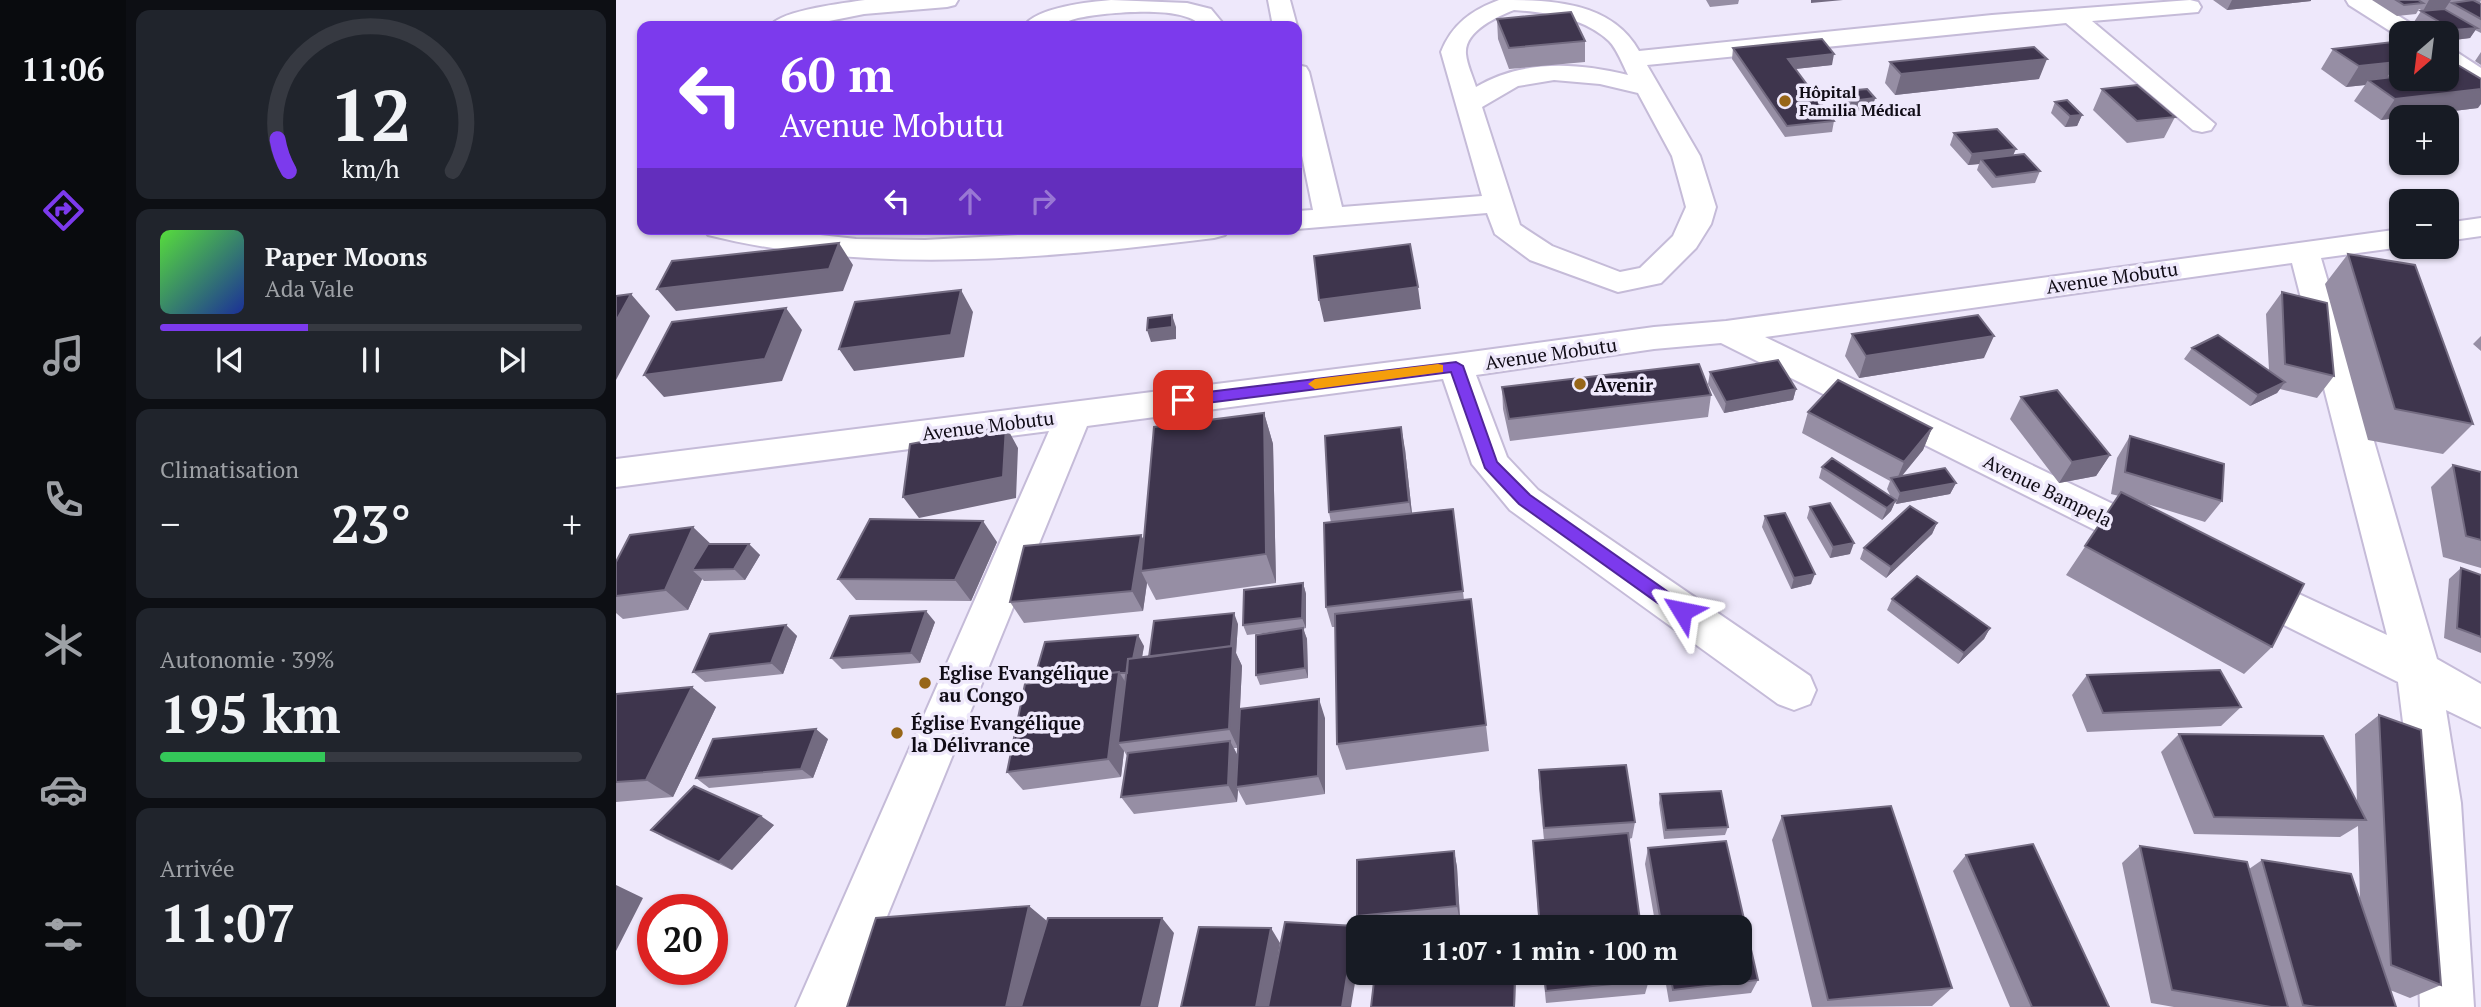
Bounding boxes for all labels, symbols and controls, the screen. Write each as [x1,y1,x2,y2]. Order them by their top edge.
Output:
north arrow [2389,21,2459,91]
map controls [2389,21,2459,259]
text: 60 m [780,41,894,106]
text: 11:06 [21,48,105,90]
icon: left [665,49,756,140]
text: 12 [330,65,412,162]
place label: Hôpital Familia Médical [1799,81,1921,121]
marker: Hôpital Familia Médical [1777,93,1793,109]
text: Avenue Mobutu [780,104,1004,146]
button: + [2389,105,2459,175]
text: km/h [342,152,400,185]
icon: left [878,182,916,220]
icon: ahead [951,182,989,220]
icon: right [1024,182,1062,220]
icon: directions [39,186,88,235]
button: − [2389,189,2459,259]
text: Paper Moons [265,239,428,273]
street label: Avenue Mobutu [2044,255,2180,299]
text: Ada Vale [265,273,354,304]
icon: music [39,331,88,380]
street label: Avenue Mobutu [1483,331,1619,375]
icon: previous [211,341,249,379]
icon: pause [352,341,390,379]
icon: next [493,341,531,379]
pin [1153,370,1213,430]
place label: Avenir [1594,372,1654,397]
marker: Avenir [1572,376,1588,392]
icon: arrive [1164,381,1202,419]
street label: Avenue Mobutu [920,404,1056,446]
street label: Avenue Bampela [1980,448,2117,532]
text: Climatisation [160,454,299,485]
icon: phone [39,475,88,524]
text: 23° [331,489,411,558]
text: − [160,499,180,549]
text: + [562,499,582,549]
position arrow [1645,574,1719,648]
icon: climate [39,620,88,669]
text: Autonomie · 39% [160,644,335,675]
place label: Eglise Evangélique au Congo [939,660,1109,707]
marker: Eglise Evangélique au Congo [917,675,933,691]
text: 195 km [160,679,341,748]
place label: Église Evangélique la Délivrance [911,710,1081,757]
marker: Église Evangélique la Délivrance [889,725,905,741]
icon: car [39,765,88,814]
text: Arrivée [160,853,235,884]
text: 11:07 [160,888,295,957]
speed limit sign: 20 [637,894,728,985]
icon: filters [39,910,88,959]
text: 11:07 · 1 min · 100 m [1420,933,1678,967]

